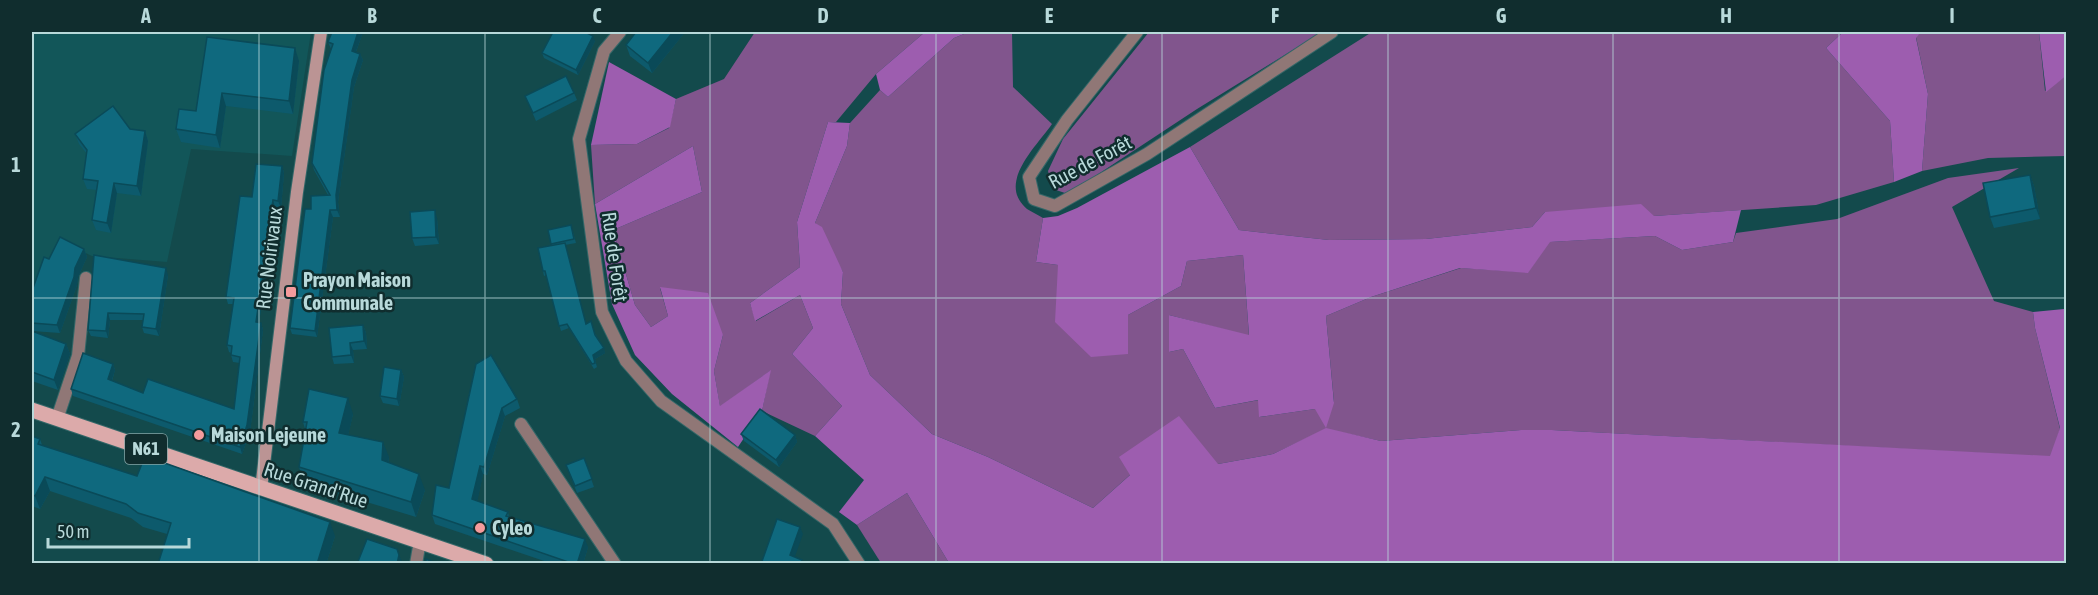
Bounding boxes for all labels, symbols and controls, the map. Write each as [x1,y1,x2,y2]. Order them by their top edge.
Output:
text: A [140,4,151,27]
text: B [367,4,377,27]
text: C [593,4,602,27]
text: D [817,4,829,27]
text: E [1045,4,1054,27]
text: F [1271,4,1279,27]
text: G [1496,4,1507,27]
text: H [1720,4,1732,27]
text: I [1949,4,1955,27]
street label: Rue de Forêt [1044,130,1135,193]
text: 1 [11,153,21,176]
street label: Rue Noirivaux [251,205,286,310]
street label: Rue de Forêt [598,210,633,304]
place label: Prayon Maison Communale [303,268,411,314]
marker: Prayon Maison Communale [284,285,298,299]
text: 2 [11,418,21,441]
place label: Maison Lejeune [211,423,326,446]
marker: Maison Lejeune [192,428,206,442]
road number: N61 [125,434,167,464]
street label: Rue Grand'Rue [261,457,371,512]
scale bar [48,511,189,549]
place label: Cyleo [492,516,533,539]
text: 50 m [57,521,89,542]
marker: Cyleo [473,521,487,535]

